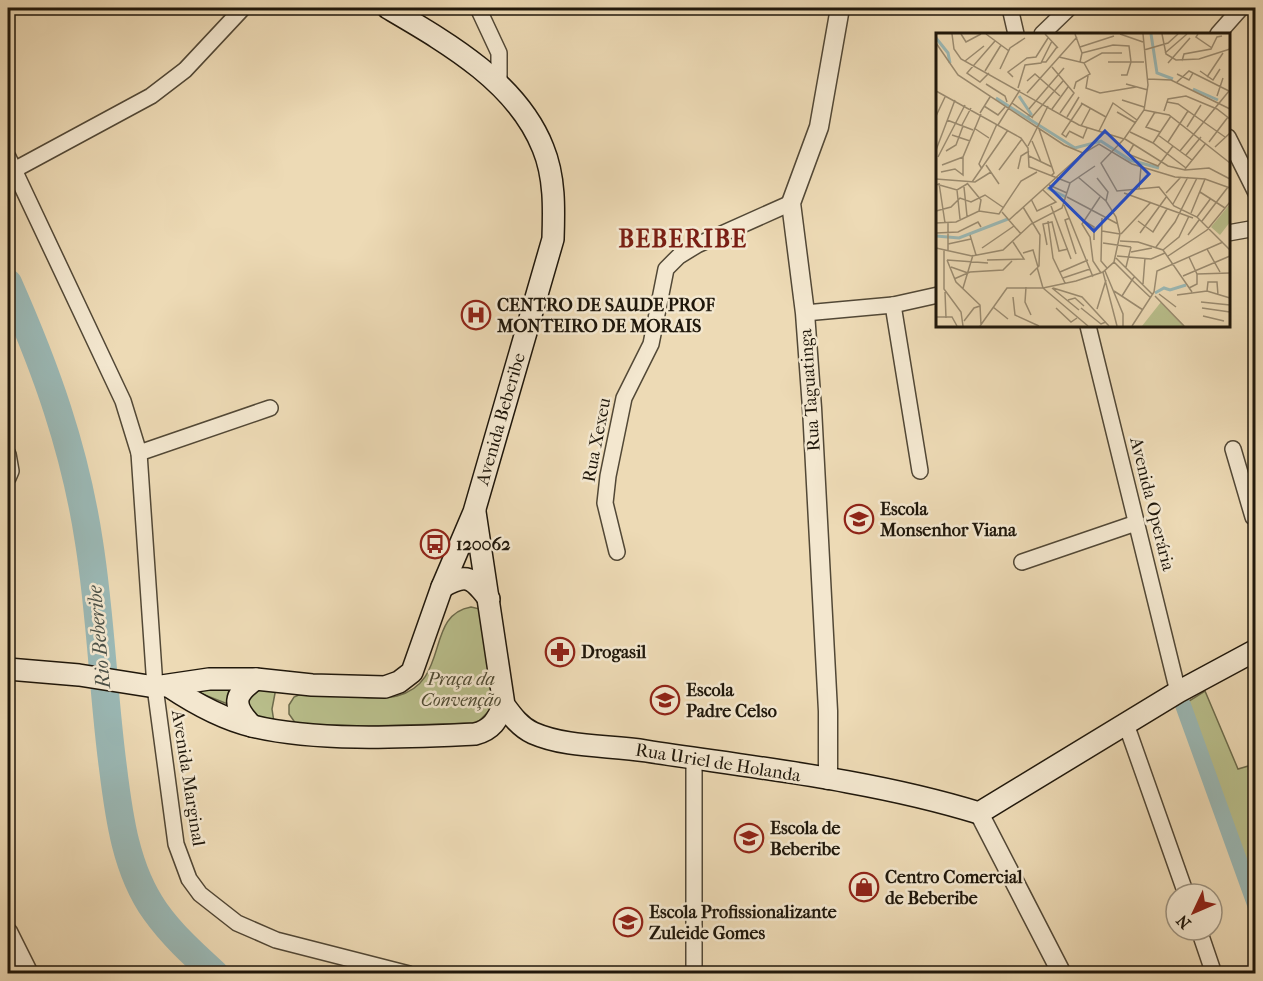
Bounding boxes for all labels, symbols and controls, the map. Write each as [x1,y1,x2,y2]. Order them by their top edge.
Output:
inset map [936,33,1230,327]
district label: BEBERIBE [618,225,748,253]
place label: CENTRO DE SAUDE PROF MONTEIRO DE MORAIS [496,295,715,337]
hospital icon: CENTRO DE SAUDE PROF MONTEIRO DE MORAIS [460,299,492,331]
street label: Rua Taguatinga [795,327,825,452]
street label: Avenida Beberibe [472,350,530,488]
street label: Rua Xexeu [579,396,615,484]
street label: Avenida Operária [1125,434,1179,574]
place label: Escola Monsenhor Viana [879,499,1017,541]
school or university icon: Escola Monsenhor Viana [843,503,875,535]
bus stop icon: 120062 [419,528,451,560]
place label: 120062 [456,534,511,555]
water label: Rio Beberibe [83,584,115,691]
pharmacy icon: Drogasil [544,636,576,668]
place label: Drogasil [581,642,647,663]
park label: Praça da Convenção [421,669,501,711]
place label: Escola Padre Celso [686,680,777,722]
school or university icon: Escola Padre Celso [649,684,681,716]
street label: Avenida Marginal [167,707,209,848]
street label: Rua Uriel de Holanda [634,740,803,787]
place label: Escola de Beberibe [770,818,841,860]
school or university icon: Escola de Beberibe [733,822,765,854]
place label: Centro Comercial de Beberibe [885,867,1023,909]
shop icon: Centro Comercial de Beberibe [848,871,880,903]
north arrow [1164,882,1224,942]
place label: Escola Profissionalizante Zuleide Gomes [649,902,837,944]
school or university icon: Escola Profissionalizante Zuleide Gomes [612,906,644,938]
text: N [1172,910,1195,933]

